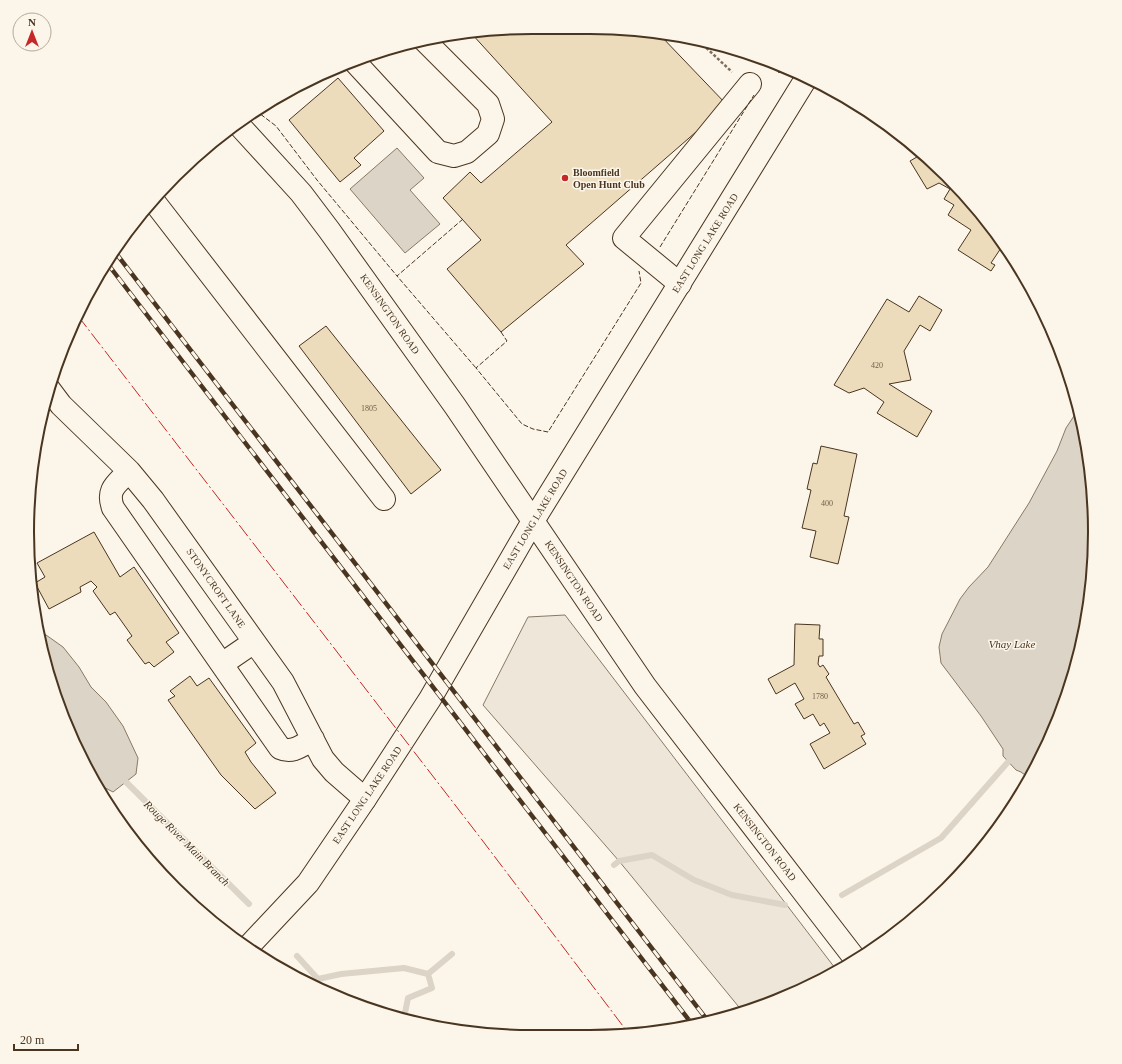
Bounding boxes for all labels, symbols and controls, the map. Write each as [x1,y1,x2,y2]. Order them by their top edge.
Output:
north arrow [12,12,52,52]
text: N [28,16,36,28]
place label: Bloomfield Open Hunt Club [573,167,645,190]
marker: Bloomfield Open Hunt Club [560,173,570,183]
street label: EAST LONG LAKE ROAD [670,191,740,295]
street label: KENSINGTON ROAD [358,272,422,356]
house number: 420 [871,361,883,370]
house number: 1805 [361,404,377,413]
street label: EAST LONG LAKE ROAD [501,467,569,571]
house number: 400 [821,499,833,508]
street label: KENSINGTON ROAD [543,539,605,623]
street label: STONYCROFT LANE [184,546,248,630]
water label: Vhay Lake [989,638,1035,650]
house number: 1780 [812,692,828,701]
street label: EAST LONG LAKE ROAD [330,744,404,846]
water label: Rouge River Main Branch [141,797,233,889]
street label: KENSINGTON ROAD [731,801,799,883]
scale bar [14,1026,78,1052]
text: 20 m [20,1033,45,1047]

